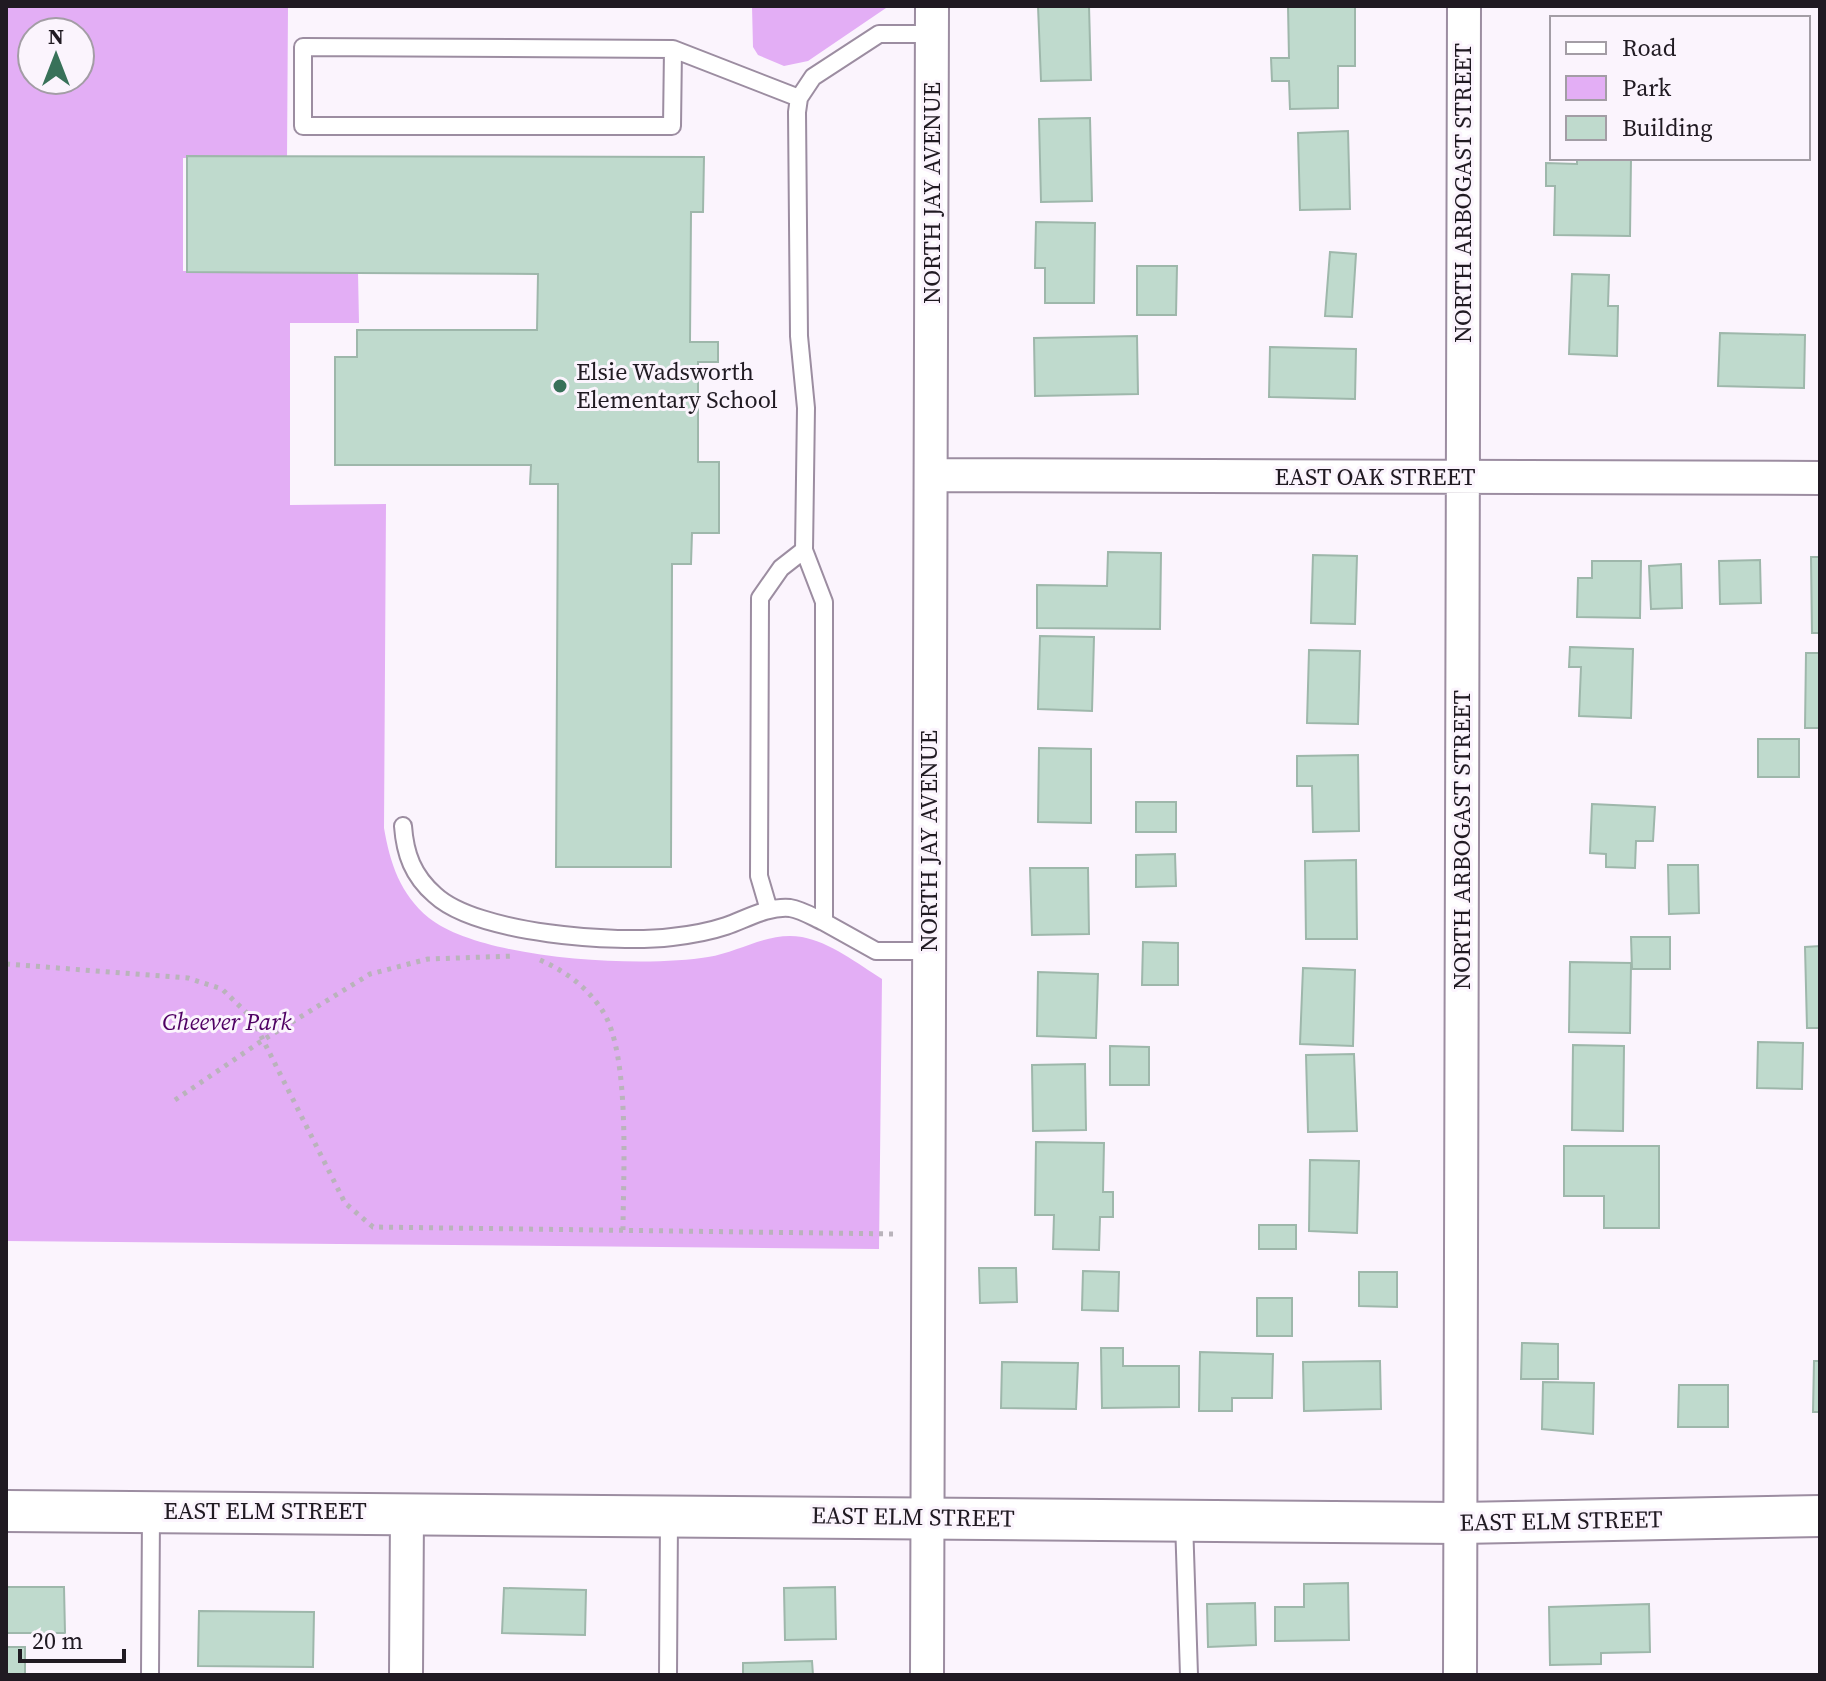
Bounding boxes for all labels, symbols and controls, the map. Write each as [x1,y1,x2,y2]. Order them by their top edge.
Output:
north arrow [16,16,96,96]
legend [1550,16,1810,160]
text: N [48,21,64,51]
text: Road [1622,31,1677,64]
street label: NORTH ARBOGAST STREET [1446,42,1479,343]
text: Park [1622,71,1672,104]
street label: NORTH JAY AVENUE [915,82,948,304]
text: Building [1622,111,1713,144]
place label: Elsie Wadsworth Elementary School [576,355,778,416]
marker: Elsie Wadsworth Elementary School [551,377,569,395]
street label: EAST OAK STREET [1275,460,1476,493]
street label: NORTH ARBOGAST STREET [1445,689,1478,990]
street label: NORTH JAY AVENUE [912,730,945,952]
park label: Cheever Park [162,1005,292,1038]
street label: EAST ELM STREET [163,1494,367,1527]
street label: EAST ELM STREET [811,1498,1016,1535]
street label: EAST ELM STREET [1459,1502,1663,1539]
scale bar [20,1613,124,1663]
text: 20 m [32,1624,83,1657]

